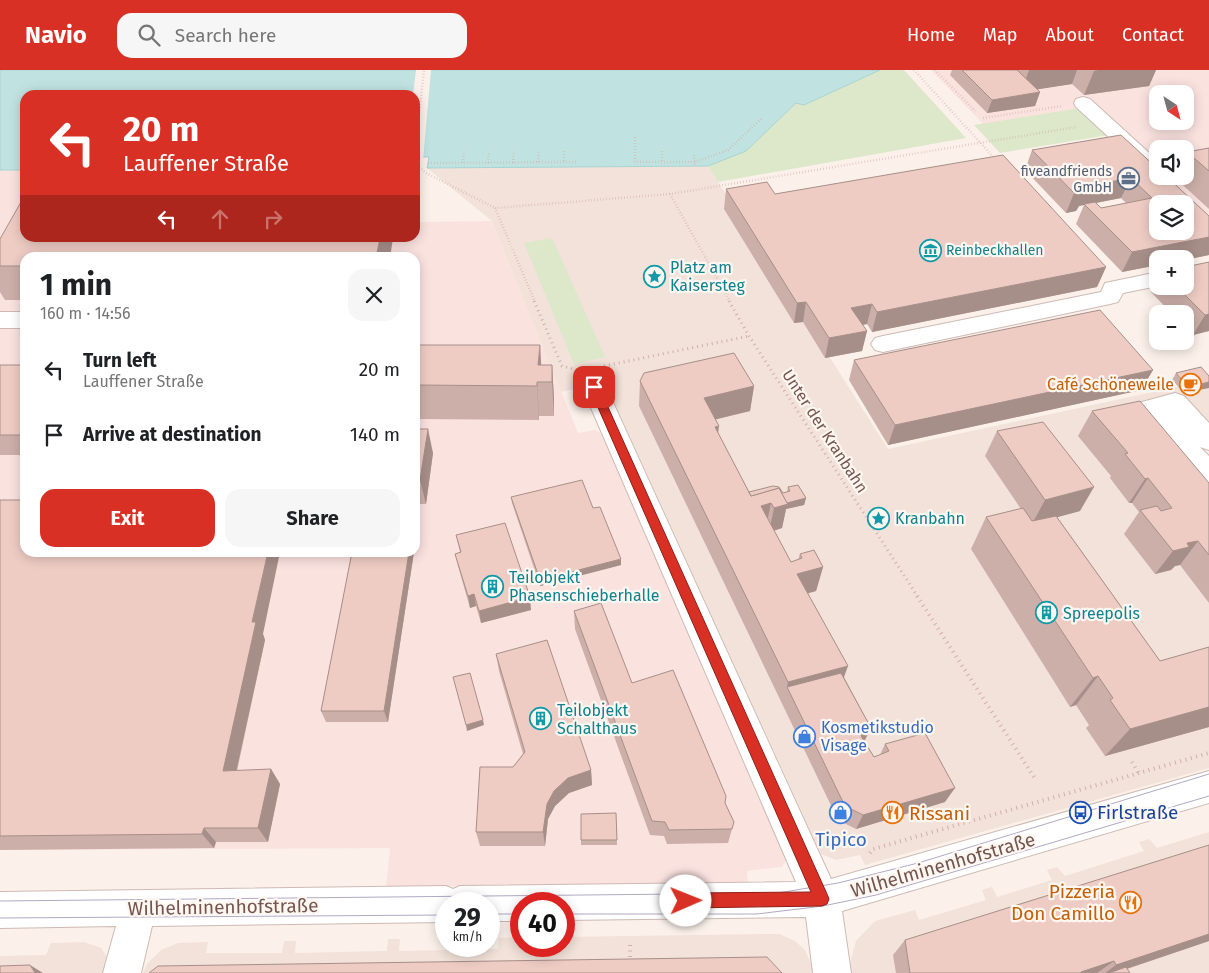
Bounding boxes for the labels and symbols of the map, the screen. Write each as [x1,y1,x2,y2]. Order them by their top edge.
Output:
north arrow [1149,85,1194,130]
place label: fiveandfriends GmbH [1021,163,1112,196]
office icon: fiveandfriends GmbH [1116,167,1140,191]
museum icon: Reinbeckhallen [918,238,942,262]
place label: Reinbeckhallen [946,242,1044,259]
place label: Platz am Kaisersteg [670,258,745,295]
place icon: Platz am Kaisersteg [642,264,666,288]
pin [573,366,615,408]
street label: Unter der Kranbahn [778,366,872,496]
cafe icon: Café Schöneweile [1178,372,1202,396]
place label: Café Schöneweile [1047,375,1174,394]
place icon: Kranbahn [867,506,891,530]
place label: Kranbahn [895,509,965,528]
place label: Teilobjekt Phasenschieberhalle [509,568,660,605]
building icon: Teilobjekt Phasenschieberhalle [481,574,505,598]
building icon: Spreepolis [1035,601,1059,625]
place label: Spreepolis [1063,604,1140,623]
place label: Teilobjekt Schalthaus [557,701,637,738]
building icon: Teilobjekt Schalthaus [529,707,553,731]
place label: Kosmetikstudio Visage [821,718,934,755]
shop icon: Kosmetikstudio Visage [793,724,817,748]
bus stop icon: Firlstraße [1069,800,1093,824]
shop icon: Tipico [829,801,853,825]
restaurant icon: Rissani [881,801,905,825]
place label: Firlstraße [1097,801,1178,824]
place label: Rissani [909,802,970,825]
place label: Tipico [815,828,867,851]
street label: Wilhelminenhofstraße [848,828,1038,902]
position arrow [659,874,711,926]
place label: Pizzeria Don Camillo [1011,880,1115,925]
restaurant icon: Pizzeria Don Camillo [1119,890,1143,914]
speed limit sign: 40 [510,892,575,957]
street label: Wilhelminenhofstraße [127,894,319,920]

